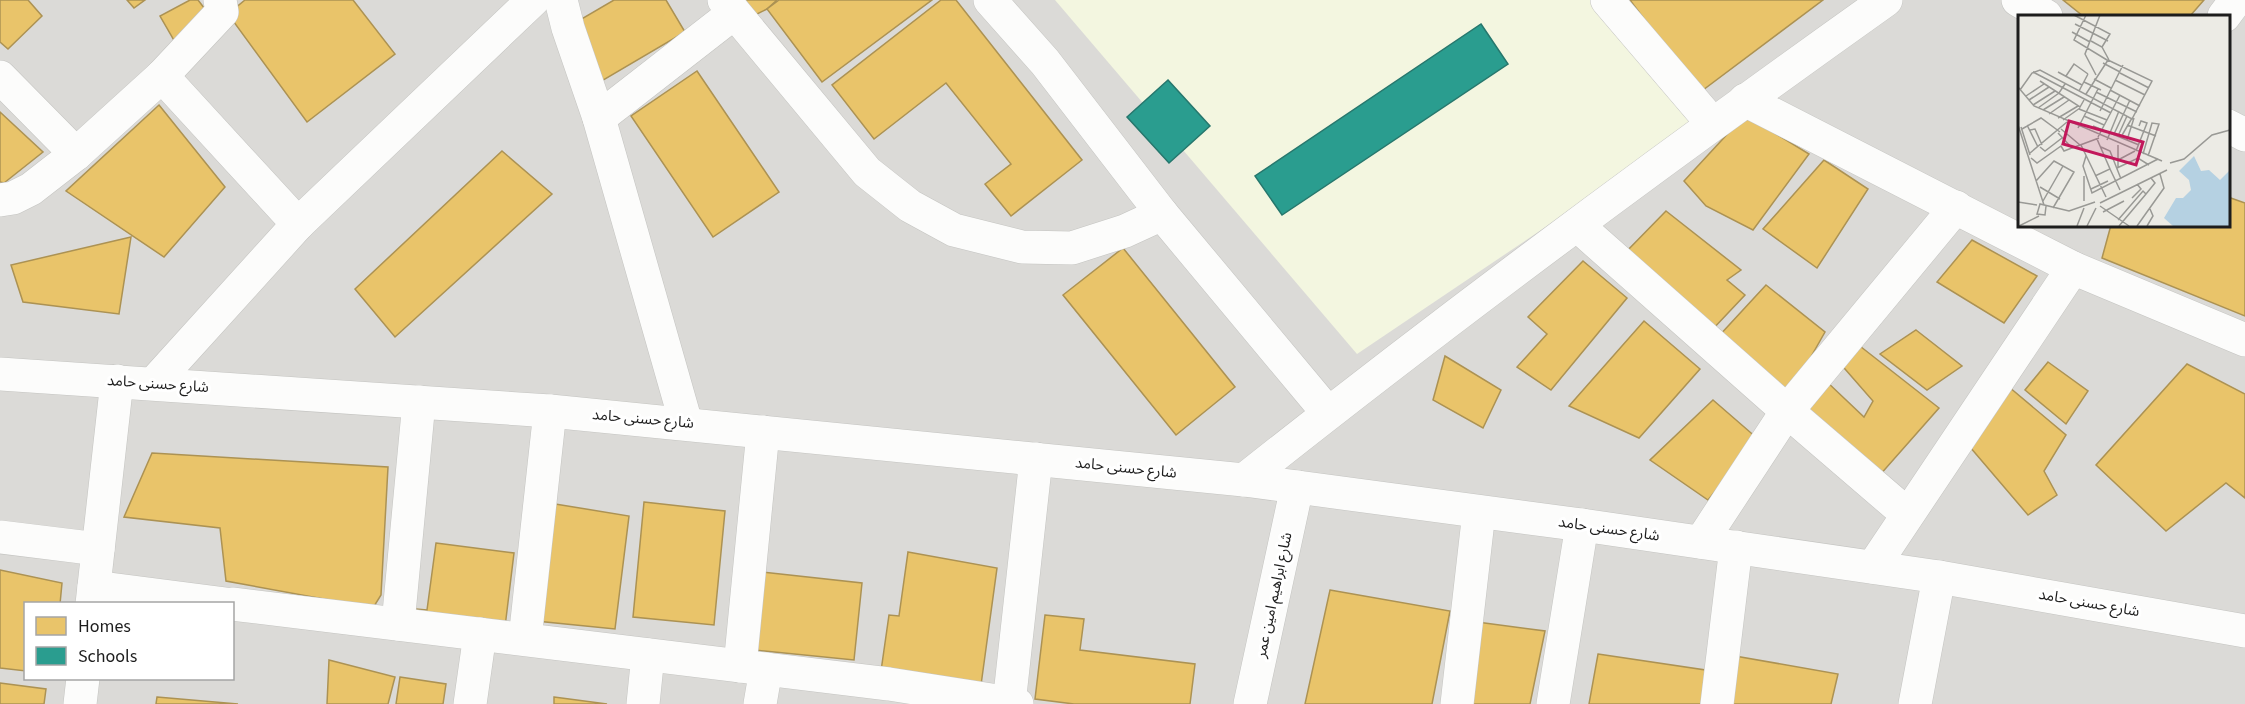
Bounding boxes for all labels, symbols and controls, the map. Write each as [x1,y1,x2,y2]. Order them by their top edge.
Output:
inset map [2018,15,2230,226]
street label: شارع حسنى حامد [106,370,210,399]
street label: شارع حسنى حامد [591,404,695,435]
street label: شارع حسنى حامد [1074,452,1178,485]
street label: شارع حسنى حامد [1557,512,1661,548]
street label: شارع ابراهيم امين عمر [1250,530,1299,661]
street label: شارع حسنى حامد [2037,584,2141,623]
legend [24,602,234,680]
text: Homes [78,614,131,639]
text: Schools [78,644,137,669]

